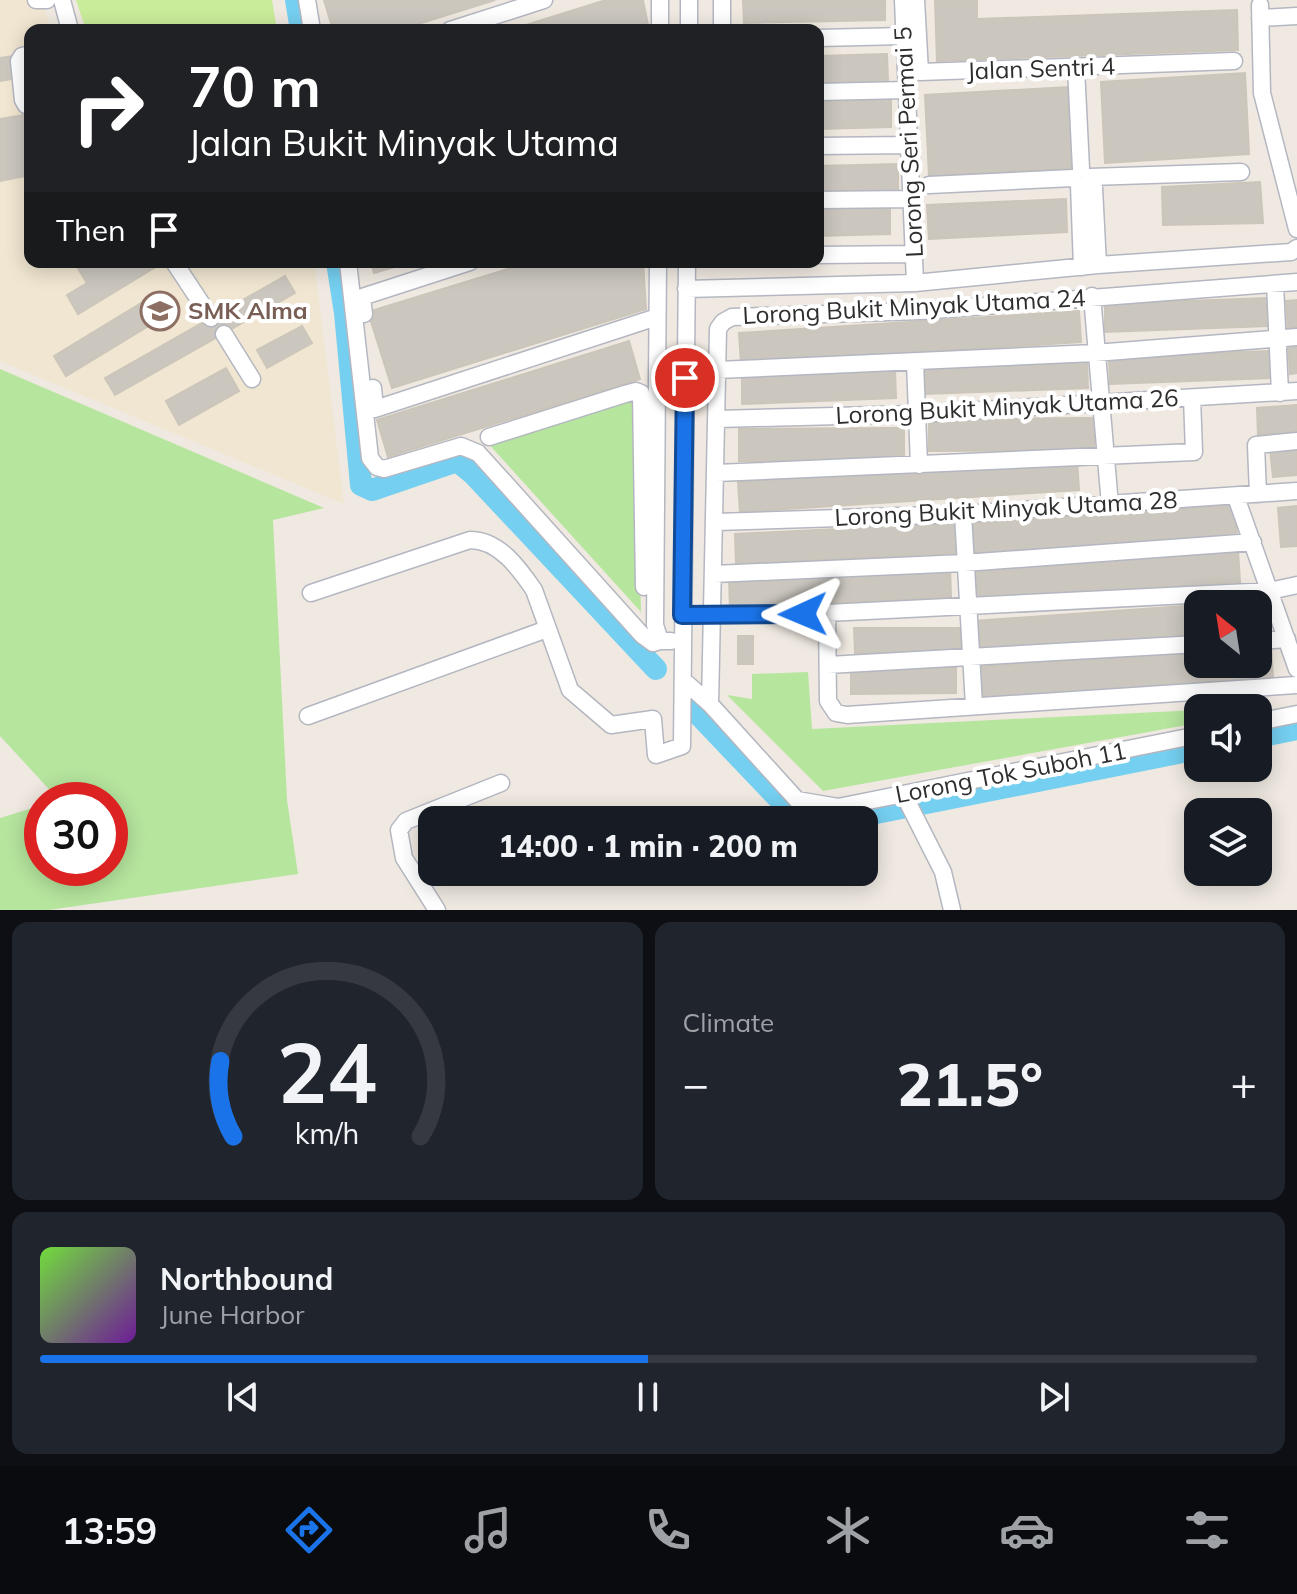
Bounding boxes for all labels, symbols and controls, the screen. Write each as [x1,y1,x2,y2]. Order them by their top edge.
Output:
street label: Lorong Seri Permai 5 [887,26,929,258]
street label: Jalan Sentri 4 [966,50,1116,86]
text: 70 m [188,51,321,121]
icon: right [56,56,160,160]
text: Jalan Bukit Minyak Utama [188,120,619,165]
icon: arrive [142,208,186,252]
text: Then [56,211,126,249]
street label: Lorong Bukit Minyak Utama 24 [742,282,1086,330]
school or university icon: SMK Alma [139,290,181,332]
place label: SMK Alma [188,295,308,325]
pin [651,344,719,412]
icon: arrive [663,356,707,400]
street label: Lorong Bukit Minyak Utama 26 [835,382,1179,430]
street label: Lorong Bukit Minyak Utama 28 [834,484,1178,532]
position arrow [761,572,845,656]
north arrow [1184,590,1272,678]
map controls [1184,590,1272,886]
button: sound [1184,694,1272,782]
street label: Lorong Tok Suboh 11 [893,735,1129,809]
speed limit sign: 30 [24,782,128,886]
button: layers [1184,798,1272,886]
text: 14:00 · 1 min · 200 m [498,827,798,865]
text: Climate [683,1006,774,1039]
text: 24 [277,1019,377,1124]
text: 21.5° [896,1046,1043,1121]
text: − [683,1056,709,1111]
text: + [1231,1056,1257,1111]
text: km/h [295,1115,360,1151]
text: Northbound [160,1260,333,1298]
text: June Harbor [160,1298,305,1331]
icon: previous [221,1375,265,1419]
icon: pause [626,1375,670,1419]
icon: next [1032,1375,1076,1419]
icon: directions [281,1502,337,1558]
icon: music [460,1502,516,1558]
icon: phone [640,1502,696,1558]
icon: climate [820,1502,876,1558]
icon: car [999,1502,1055,1558]
icon: filters [1179,1502,1235,1558]
text: 13:59 [62,1508,157,1553]

